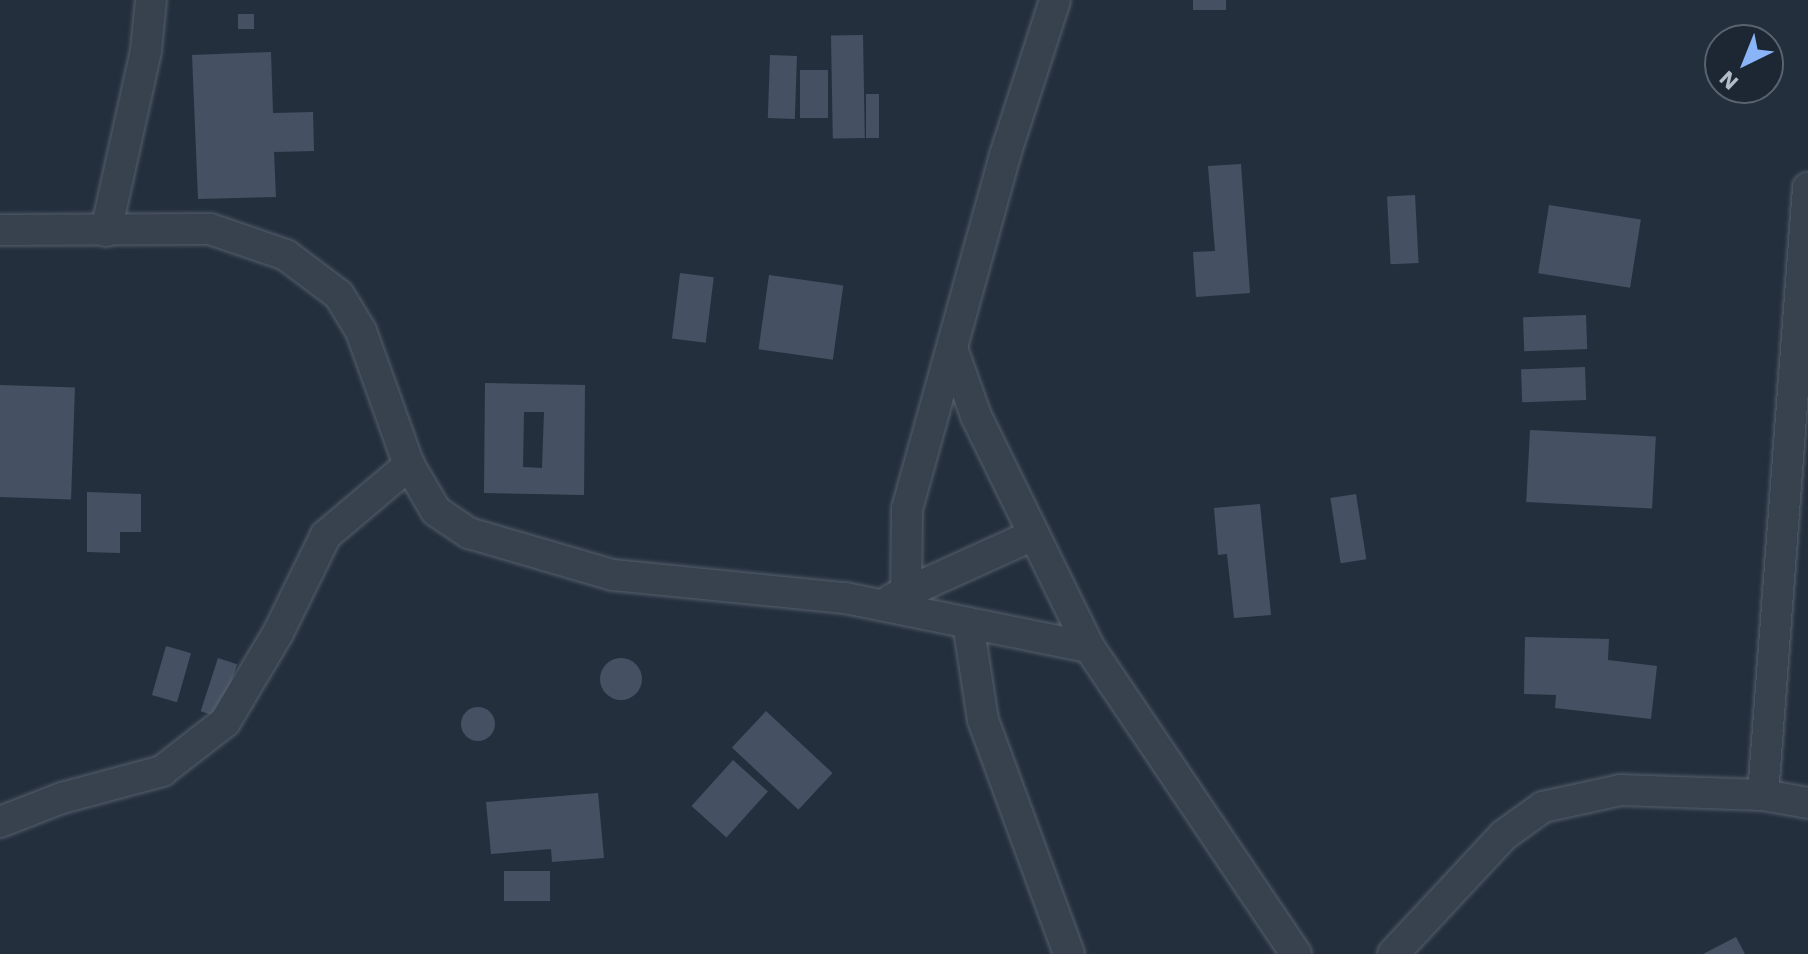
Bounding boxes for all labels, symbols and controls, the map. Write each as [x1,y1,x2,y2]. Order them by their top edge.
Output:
north arrow [1704,24,1784,104]
text: N [1714,66,1743,95]

